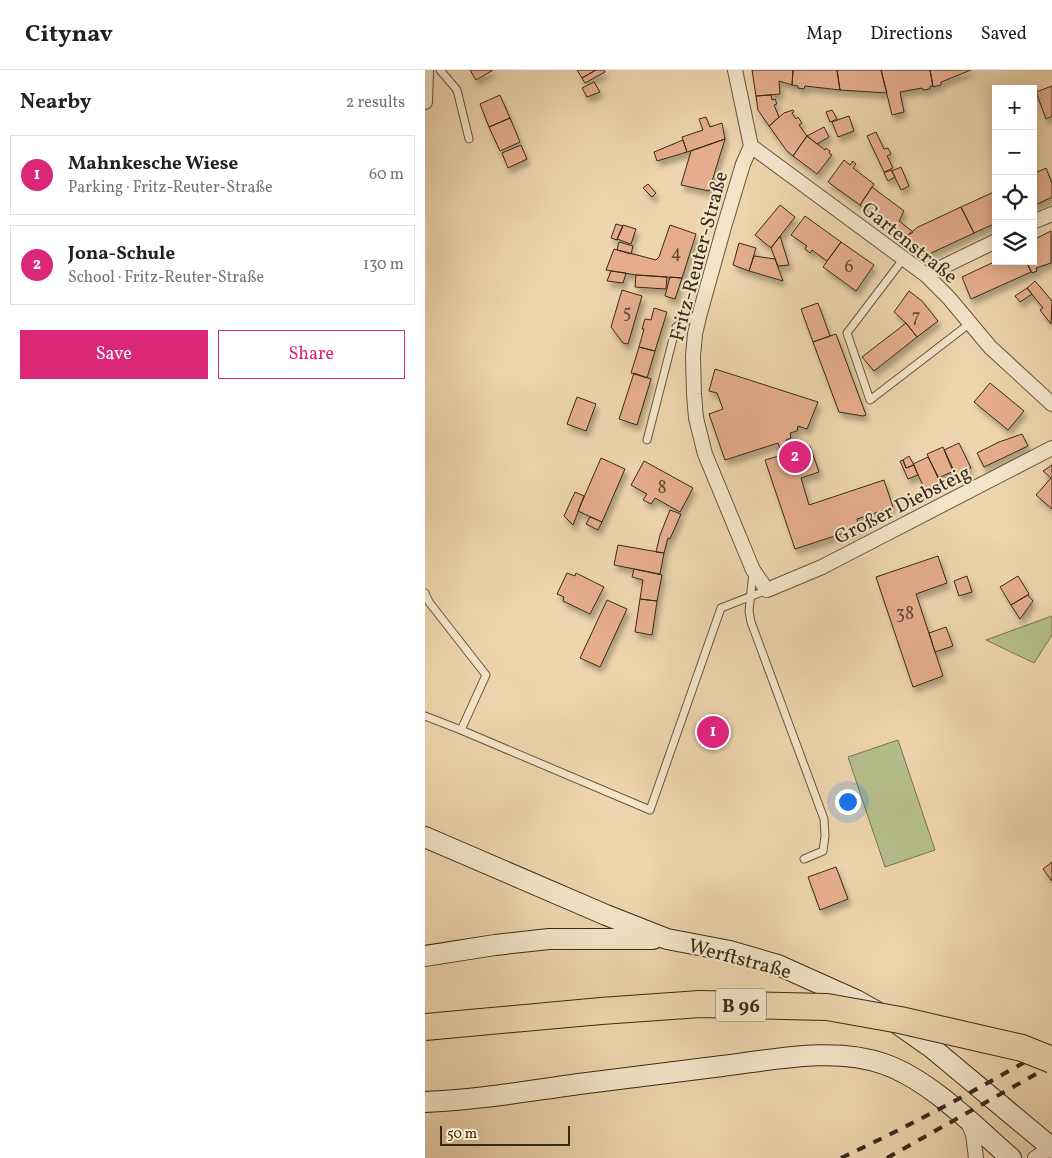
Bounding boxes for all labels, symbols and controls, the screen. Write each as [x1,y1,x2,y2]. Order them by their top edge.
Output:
text: Citynav [25,18,113,52]
text: Map [806,22,842,47]
text: Directions [870,22,953,47]
text: Saved [981,22,1027,47]
map controls [992,85,1037,265]
button: + [992,85,1037,130]
text: Nearby [20,88,91,117]
text: 2 results [346,92,405,114]
button: − [992,130,1037,175]
text: Mahnkesche Wiese [68,151,238,177]
text: 1 [34,164,40,186]
text: 60 m [369,164,404,186]
street label: Fritz-Reuter-Straße [664,168,736,345]
button: locate [992,175,1037,220]
text: Parking · Fritz-Reuter-Straße [68,177,273,199]
street label: Gartenstraße [855,196,963,291]
button: layers [992,220,1037,265]
text: Jona-Schule [68,241,175,267]
house number: 4 [671,241,681,266]
text: 2 [33,254,41,276]
text: 130 m [363,254,404,276]
house number: 6 [844,255,854,280]
text: School · Fritz-Reuter-Straße [68,267,264,289]
house number: 5 [623,301,631,326]
house number: 7 [912,305,920,330]
button: Save [20,330,208,379]
button: Share [218,330,405,379]
pin: 2 [779,438,811,476]
street label: Großer Diebsteig [830,459,976,552]
house number: 8 [657,476,667,501]
house number: 38 [896,602,914,627]
pin: 1 [697,713,729,751]
your location [835,789,861,815]
street label: Werftstraße [685,933,794,987]
road number: B 96 [716,988,766,1022]
scale bar [440,1123,570,1146]
text: 50 m [447,1125,477,1144]

